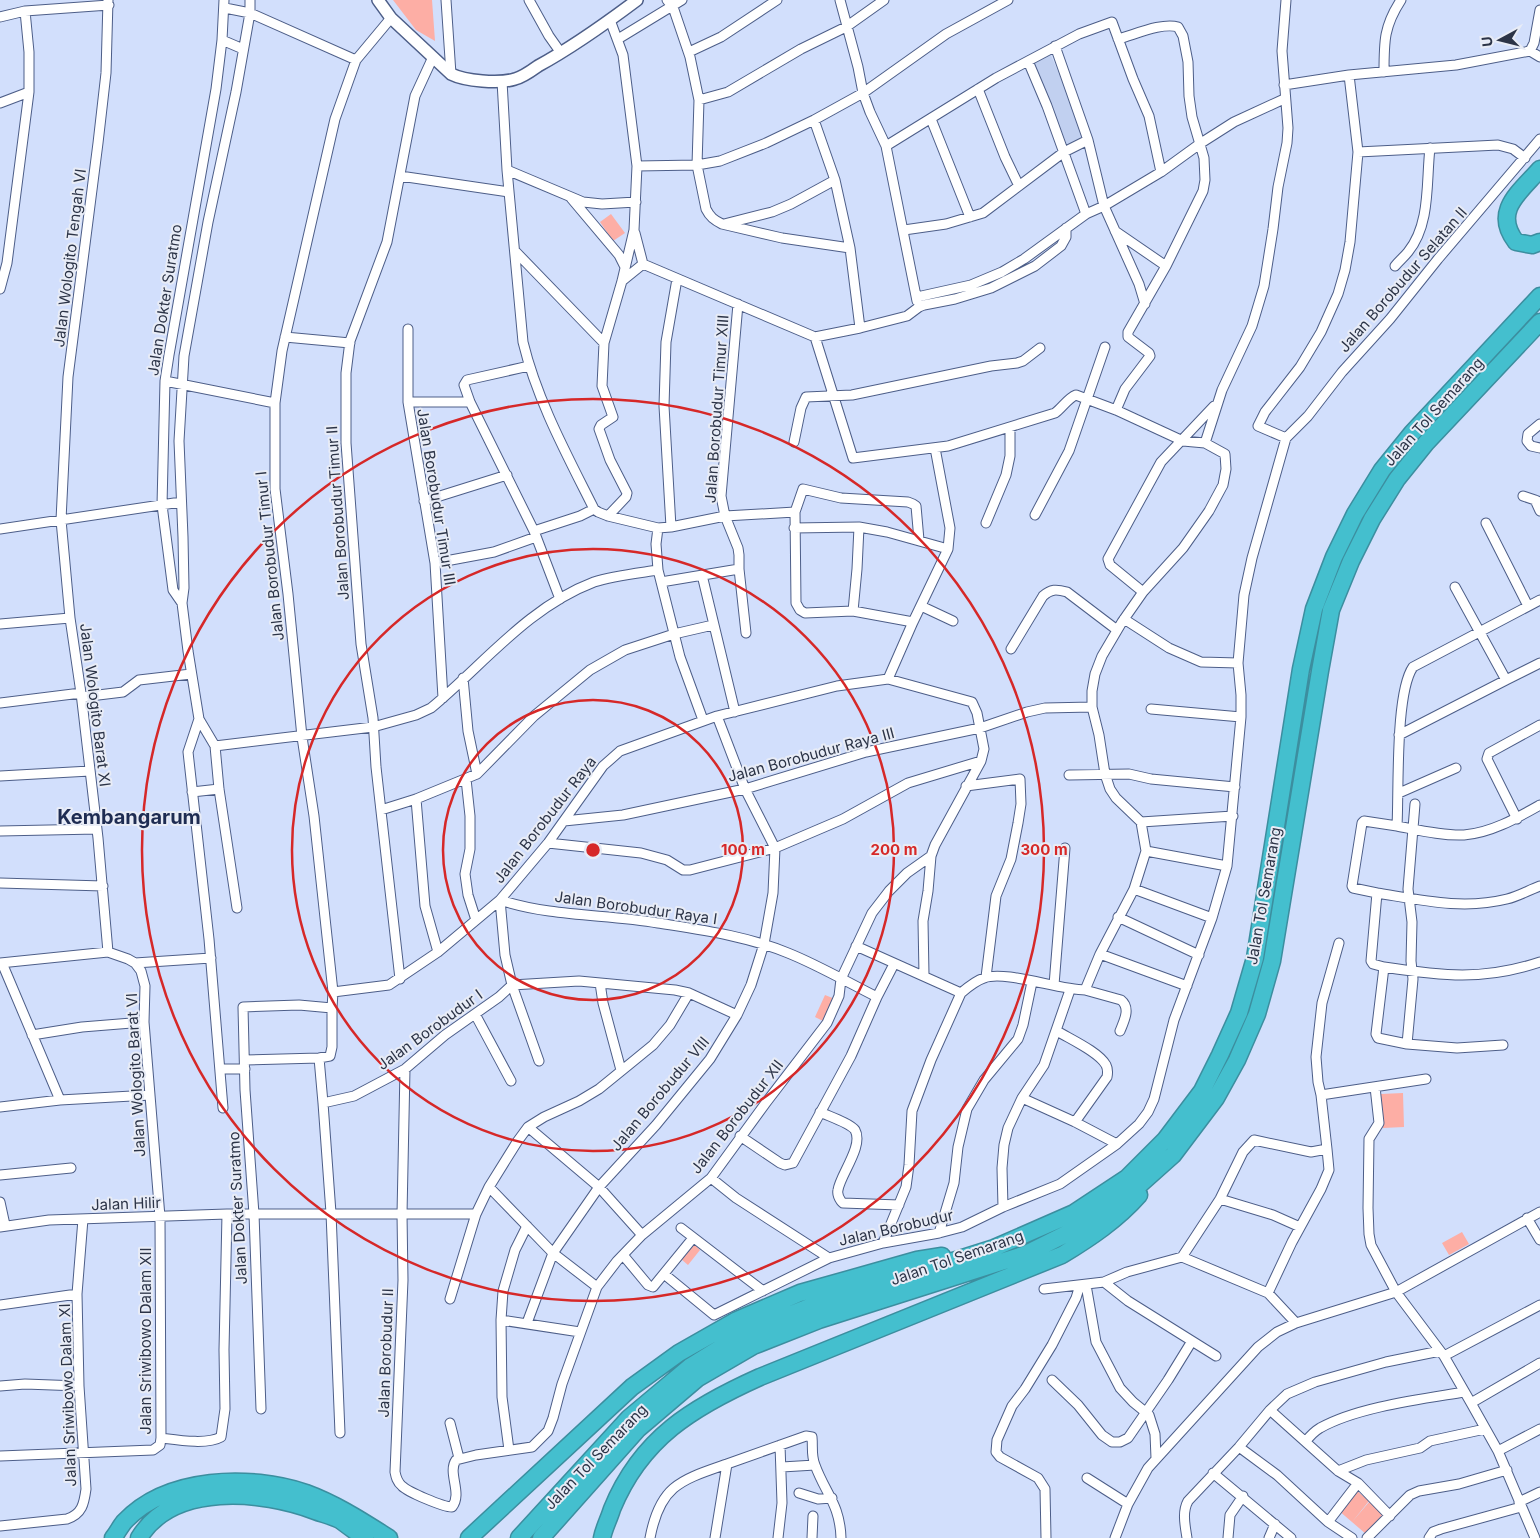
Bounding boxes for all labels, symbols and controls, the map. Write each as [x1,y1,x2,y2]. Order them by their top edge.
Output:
north arrow [1475,15,1525,65]
text: U [1478,36,1496,48]
street label: Jalan Wologito Tengah VI [49,168,90,348]
street label: Jalan Borobudur Selatan II [1334,203,1471,356]
street label: Jalan Dokter Suratmo [143,223,186,377]
street label: Jalan Borobudur Timur XIII [700,314,733,504]
street label: Jalan Tol Semarang [1380,353,1487,470]
street label: Jalan Borobudur Timur III [413,407,460,587]
street label: Jalan Borobudur Timur II [322,425,353,601]
street label: Jalan Borobudur Timur I [251,470,288,642]
street label: Jalan Wologito Barat XI [76,622,115,788]
street label: Jalan Borobudur Raya III [725,723,896,786]
street label: Jalan Borobudur Raya [489,752,600,887]
district label: Kembangarum [57,805,201,829]
street label: Jalan Tol Semarang [1242,826,1285,966]
text: 100 m [721,840,765,859]
text: 200 m [871,840,917,859]
text: 300 m [1020,840,1068,859]
centre of rings [584,841,602,859]
street label: Jalan Borobudur Raya I [553,887,719,928]
street label: Jalan Borobudur I [373,985,486,1074]
street label: Jalan Wologito Barat VI [122,992,149,1158]
street label: Jalan Borobudur VIII [606,1033,713,1155]
street label: Jalan Borobudur XII [686,1056,787,1178]
street label: Jalan Dokter Suratmo [224,1131,251,1285]
street label: Jalan Hilir [91,1193,162,1214]
street label: Jalan Borobudur [837,1205,955,1250]
street label: Jalan Tol Semarang [888,1226,1026,1289]
street label: Jalan Sriwibowo Dalam XII [136,1247,155,1435]
street label: Jalan Borobudur II [374,1288,397,1418]
street label: Jalan Sriwibowo Dalam XI [55,1303,80,1487]
street label: Jalan Tol Semarang [540,1400,651,1513]

